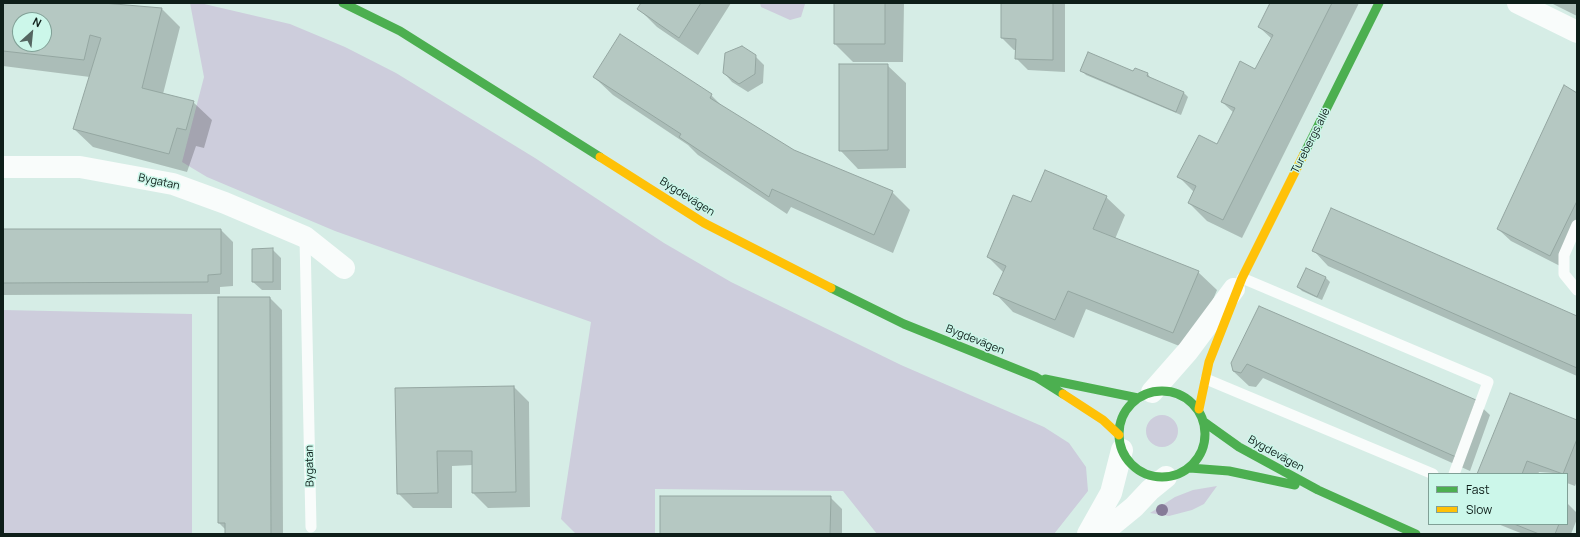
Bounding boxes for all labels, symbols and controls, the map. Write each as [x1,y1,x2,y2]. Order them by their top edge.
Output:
north arrow [12,12,52,52]
text: N [30,13,44,30]
street label: Turebergs allé [1289,106,1333,176]
street label: Bygatan [137,171,181,193]
street label: Bygdevägen [657,175,717,219]
street label: Bygdevägen [944,322,1006,358]
street label: Bygdevägen [1246,433,1306,475]
street label: Bygatan [303,445,317,487]
legend [1428,473,1568,525]
text: Fast [1466,481,1490,498]
text: Slow [1466,501,1492,518]

